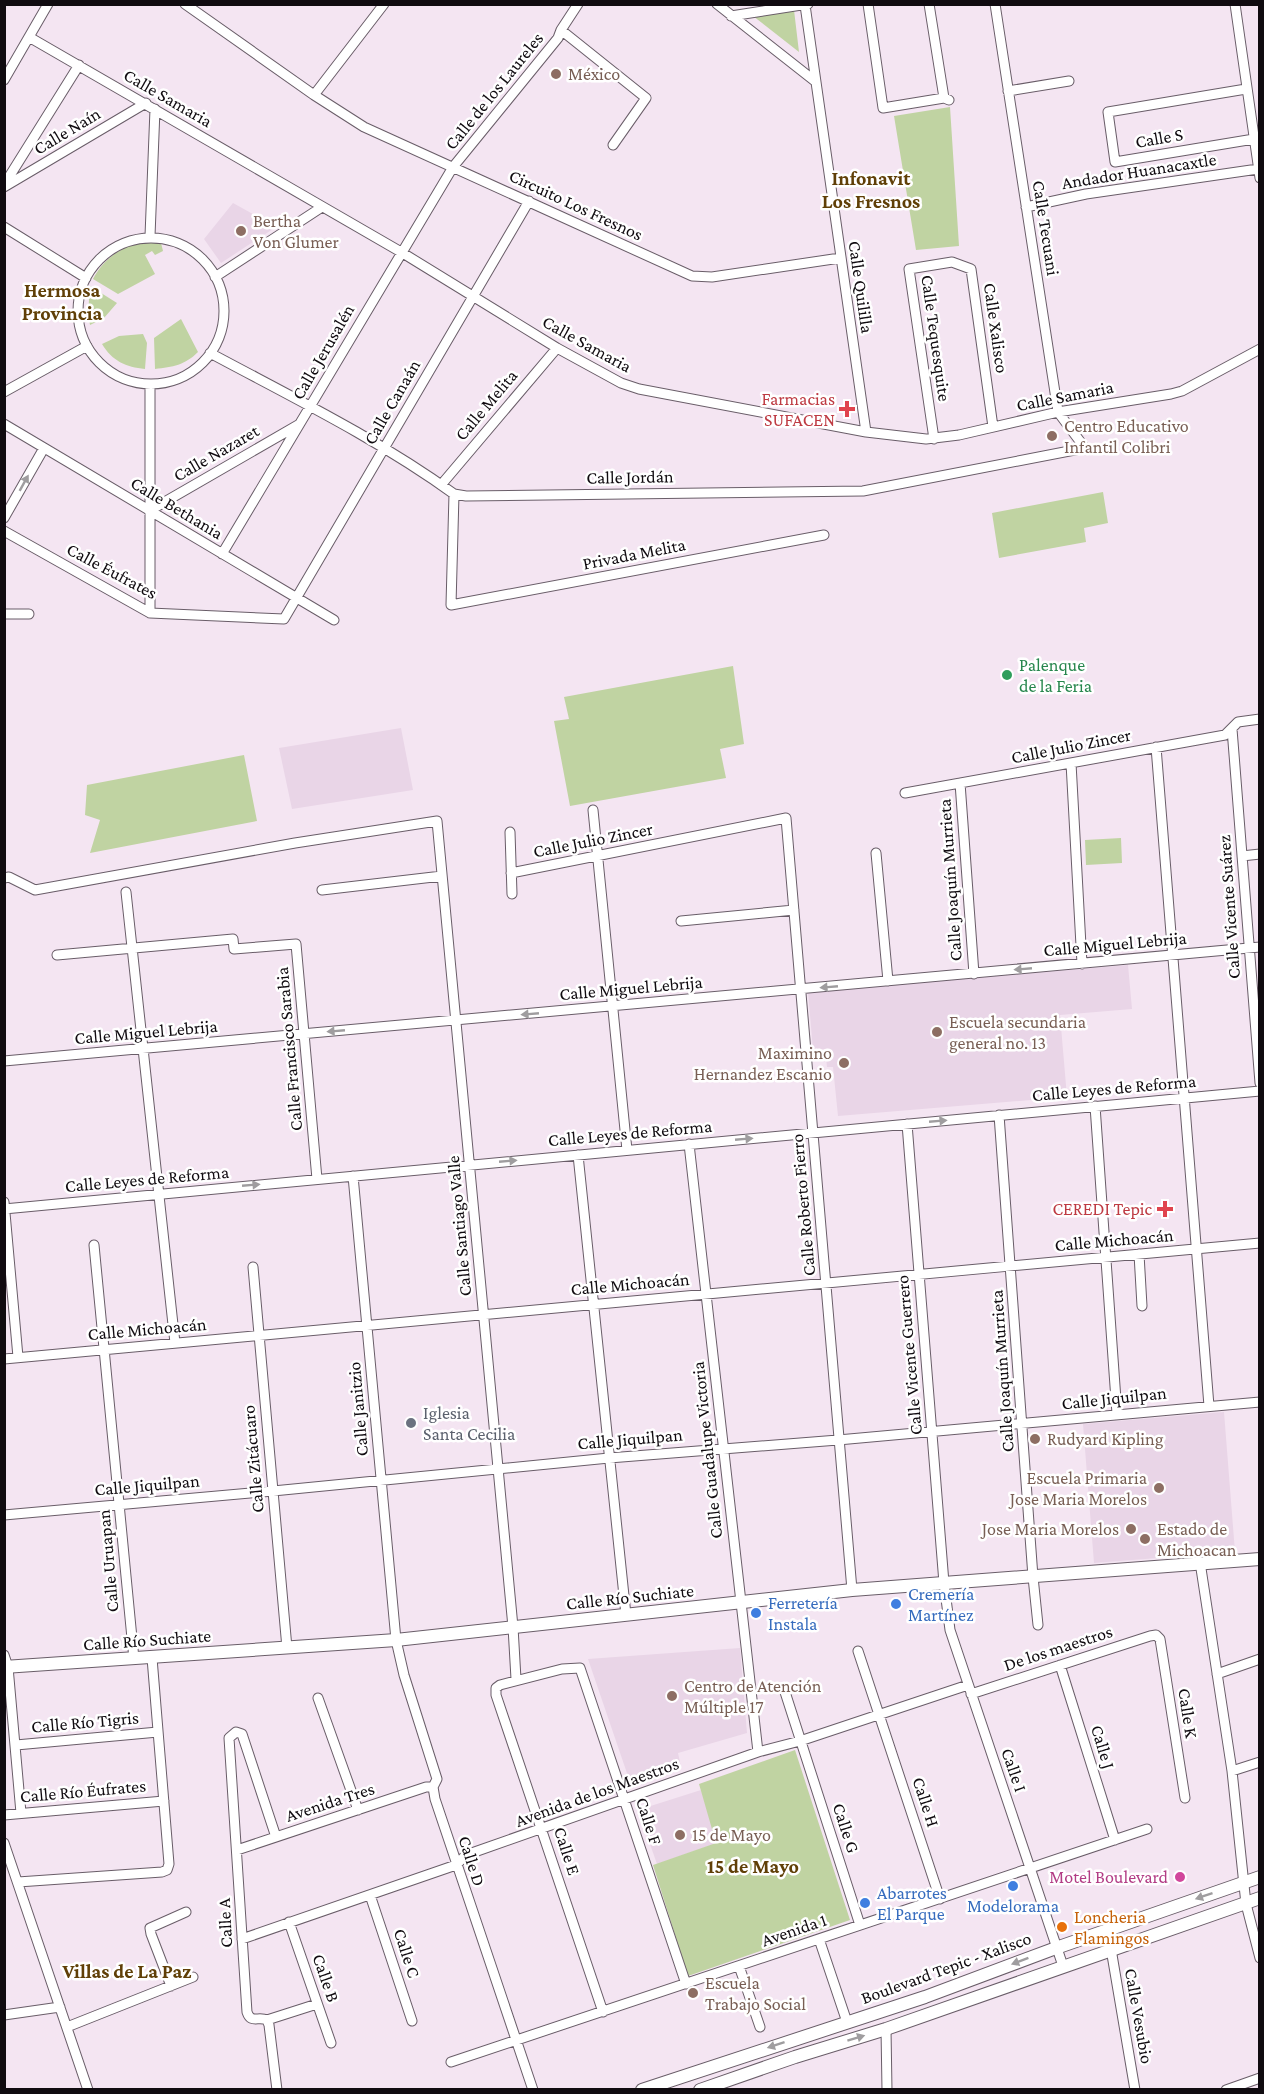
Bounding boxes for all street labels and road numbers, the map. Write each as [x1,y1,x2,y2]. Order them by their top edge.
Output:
street label: Calle de los Laureles [441,28,547,154]
street label: Calle Samaria [120,65,216,131]
street label: Calle Naín [30,103,104,159]
street label: Calle S [1134,124,1184,152]
street label: Andador Huanacaxtle [1060,149,1218,193]
street label: Circuito Los Fresnos [506,165,646,245]
street label: Calle Tecuani [1029,179,1063,277]
street label: Calle Quililla [845,239,877,335]
street label: Calle Tequesquite [917,273,955,403]
street label: Calle Xalisco [980,282,1012,374]
street label: Calle Jerusalén [288,301,358,403]
street label: Calle Samaria [539,311,635,377]
street label: Calle Canaán [360,356,424,448]
street label: Calle Melita [451,366,521,444]
street label: Calle Samaria [1015,377,1115,415]
street label: Calle Nazaret [170,420,263,486]
street label: Calle Jordán [586,466,674,488]
street label: Calle Bethania [127,473,227,543]
street label: Privada Melita [581,534,687,574]
street label: Calle Éufrates [63,539,161,603]
street label: Calle Julio Zincer [1009,724,1133,767]
street label: Calle Joaquín Murrieta [934,798,966,962]
street label: Calle Julio Zincer [531,818,655,861]
street label: Calle Vicente Suárez [1214,834,1244,980]
street label: Calle Miguel Lebrija [1043,928,1187,961]
street label: Calle Francisco Sarabia [272,966,306,1132]
street label: Calle Miguel Lebrija [559,972,703,1005]
street label: Calle Miguel Lebrija [74,1016,218,1049]
street label: Calle Leyes de Reforma [1031,1071,1197,1105]
street label: Calle Leyes de Reforma [547,1116,713,1150]
street label: Calle Roberto Fierro [787,1133,819,1277]
street label: Calle Santiago Valle [443,1155,475,1297]
street label: Calle Leyes de Reforma [64,1162,230,1196]
street label: Calle Michoacán [1054,1225,1174,1255]
street label: Calle Michoacán [570,1269,690,1299]
street label: Calle Vicente Guerrero [892,1274,926,1436]
street label: Calle Joaquín Murrieta [986,1289,1018,1453]
street label: Calle Michoacán [87,1314,207,1344]
street label: Calle Guadalupe Victoria [688,1360,726,1540]
street label: Calle Janitzio [344,1361,372,1457]
street label: Calle Jiquilpan [1061,1383,1168,1413]
street label: Calle Zitácuaro [238,1404,268,1514]
street label: Calle Jiquilpan [577,1424,684,1454]
street label: Calle Jiquilpan [94,1470,201,1500]
street label: Calle Uruapan [94,1509,122,1613]
street label: Calle Río Suchiate [565,1580,695,1614]
street label: De los maestros [1001,1621,1115,1675]
street label: Calle Río Suchiate [82,1626,212,1654]
street label: Calle K [1174,1687,1202,1740]
street label: Calle Río Tigris [30,1707,140,1737]
street label: Calle J [1087,1723,1119,1771]
street label: Calle I [997,1745,1031,1795]
street label: Avenida de los Maestros [513,1753,681,1831]
street label: Calle H [909,1774,944,1830]
street label: Calle Río Éufrates [19,1776,147,1806]
street label: Avenida Tres [283,1778,377,1826]
street label: Calle F [632,1795,666,1847]
street label: Calle G [829,1801,863,1855]
street label: Calle E [550,1824,584,1878]
street label: Calle D [455,1833,489,1889]
street label: Calle A [214,1897,236,1948]
street label: Avenida 1 [759,1910,829,1950]
street label: Calle C [390,1926,424,1980]
street label: Boulevard Tepic - Xalisco [858,1928,1034,2008]
street label: Calle B [308,1951,344,2005]
street label: Calle Vesubio [1121,1967,1157,2065]

